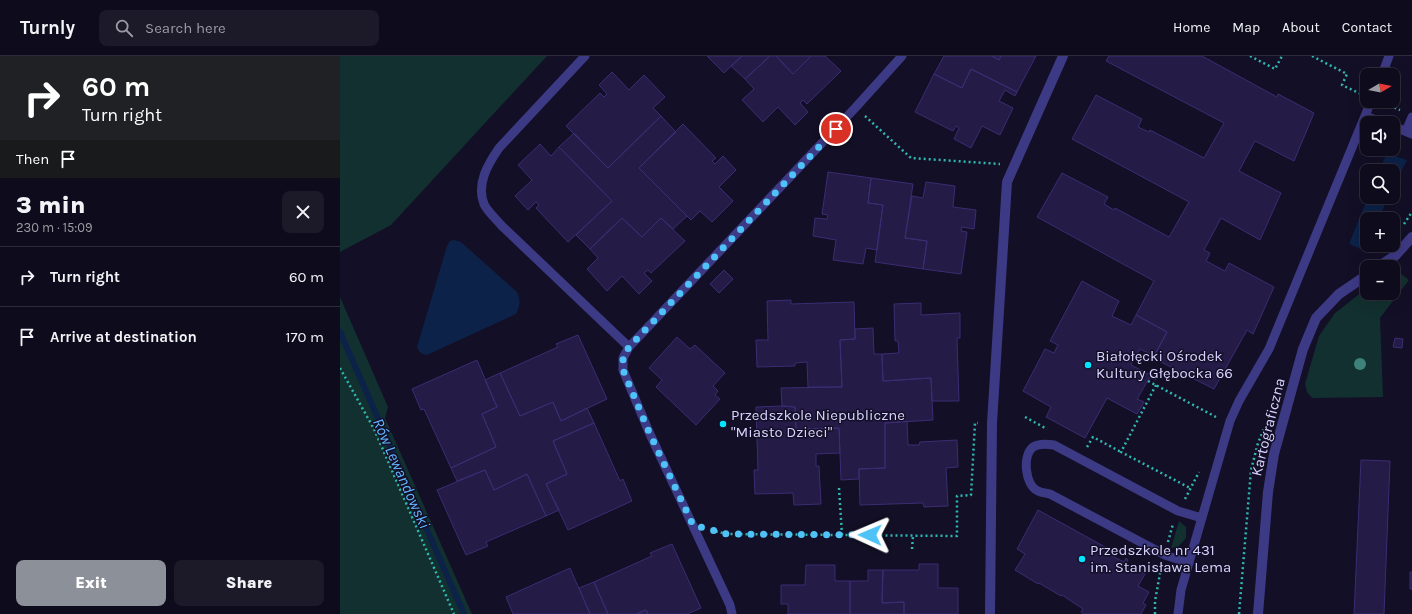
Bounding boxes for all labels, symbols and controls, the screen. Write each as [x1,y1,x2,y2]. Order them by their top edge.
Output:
search box [99,10,379,46]
text: Turnly [20,17,75,39]
icon: search [113,17,135,39]
text: Search here [145,19,226,37]
text: Home [1173,19,1210,36]
text: Map [1232,19,1260,36]
text: About [1282,19,1320,36]
text: Contact [1342,19,1392,36]
north arrow [1360,68,1400,108]
map controls [1360,68,1400,300]
text: 60 m [82,70,150,103]
icon: right [16,72,68,124]
text: Turn right [82,104,162,126]
pin [819,112,853,146]
button: sound [1360,116,1400,156]
icon: arrive [825,118,847,140]
icon: arrive [57,148,79,170]
text: Then [16,150,49,168]
button: search [1360,164,1400,204]
text: 3 min [16,191,85,219]
button: close [282,191,324,233]
button: + [1360,212,1400,252]
text: 230 m · 15:09 [16,220,93,235]
button: − [1360,260,1400,300]
icon: right [16,266,38,288]
text: Turn right [50,268,120,286]
text: 60 m [289,268,324,286]
icon: arrive [16,326,38,348]
text: Arrive at destination [50,328,197,346]
text: 170 m [286,328,324,346]
place label: Białołęcki Ośrodek Kultury Głębocka 66 [1096,347,1233,382]
marker: Białołęcki Ośrodek Kultury Głębocka 66 [1083,360,1093,370]
street label: Kartograficzna [1247,376,1289,478]
place label: Przedszkole Niepubliczne "Miasto Dzieci" [731,406,905,441]
water label: Rów Lewandowski [369,415,434,531]
marker: Przedszkole Niepubliczne "Miasto Dzieci" [718,419,728,429]
position arrow [849,514,891,556]
place label: Przedszkole nr 431 im. Stanisława Lema [1090,541,1231,576]
marker: Przedszkole nr 431 im. Stanisława Lema [1077,554,1087,564]
button: Exit [16,560,166,606]
button: Share [174,560,324,606]

